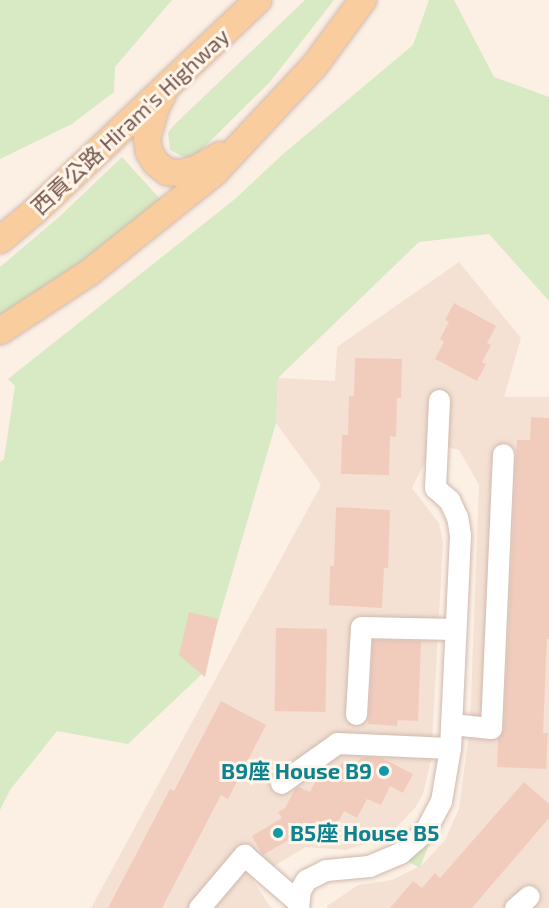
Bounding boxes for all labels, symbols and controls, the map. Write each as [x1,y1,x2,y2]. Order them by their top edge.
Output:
street label: 西貢公路 Hiram's Highway [26,22,234,220]
place label: B9座 House B9 [221,758,372,784]
marker: B9座 House B9 [377,764,391,778]
place label: B5座 House B5 [290,820,439,846]
marker: B5座 House B5 [271,826,285,840]

